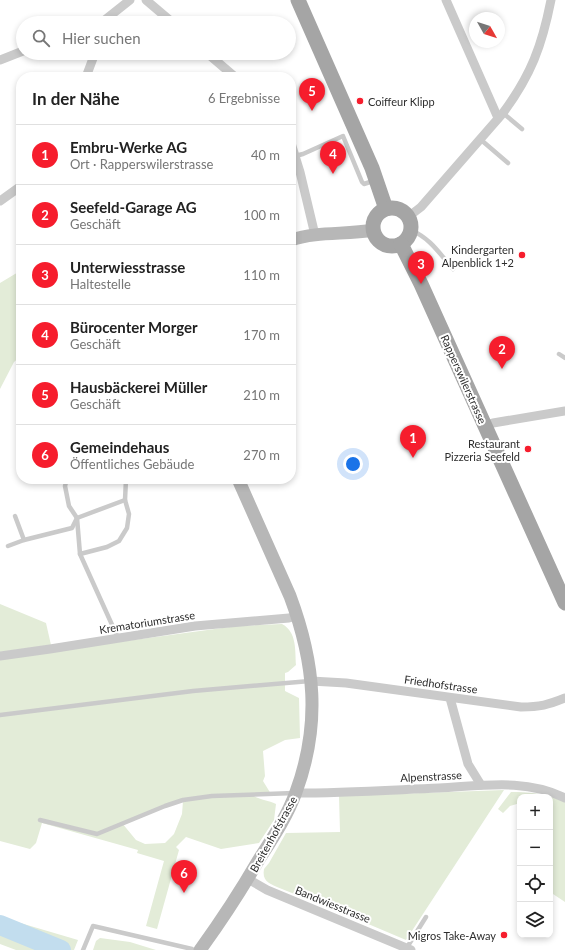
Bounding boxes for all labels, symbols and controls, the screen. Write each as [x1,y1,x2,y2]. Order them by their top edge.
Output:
north arrow [469,12,505,48]
search box [16,16,296,60]
icon: search [30,27,52,49]
text: Hier suchen [62,29,141,47]
pin: 5 [299,78,325,111]
text: In der Nähe [32,88,120,109]
text: 6 Ergebnisse [208,90,280,106]
place label: Coiffeur Klipp [368,95,435,108]
marker: Coiffeur Klipp [355,96,365,106]
text: Embru-Werke AG [70,138,187,156]
pin: 4 [320,141,346,174]
text: 1 [41,147,49,163]
text: 40 m [251,147,280,163]
text: Ort · Rapperswilerstrasse [70,156,213,172]
text: Seefeld-Garage AG [70,198,197,216]
text: 2 [41,207,49,223]
text: 100 m [243,207,280,223]
text: Geschäft [70,216,121,232]
place label: Kindergarten Alpenblick 1+2 [442,243,514,269]
marker: Kindergarten Alpenblick 1+2 [517,250,527,260]
pin: 3 [408,251,434,284]
text: Unterwiesstrasse [70,258,185,276]
text: 3 [41,267,49,283]
text: 110 m [243,267,280,283]
text: Haltestelle [70,276,131,292]
text: Bürocenter Morger [70,318,198,336]
text: 4 [41,327,49,343]
text: 170 m [243,327,280,343]
street label: Rapperswilerstrasse [438,332,490,426]
text: Geschäft [70,336,121,352]
pin: 2 [489,336,515,369]
text: Hausbäckerei Müller [70,378,207,396]
text: 5 [41,387,49,403]
text: 210 m [243,387,280,403]
text: Geschäft [70,396,121,412]
pin: 1 [400,425,426,458]
place label: Restaurant Pizzeria Seefeld [444,437,520,463]
text: Gemeindehaus [70,438,169,456]
marker: Restaurant Pizzeria Seefeld [523,444,533,454]
text: 6 [41,447,49,463]
text: 270 m [243,447,280,463]
your location [343,454,363,474]
text: Öffentliches Gebäude [70,456,194,472]
street label: Krematoriumstrasse [98,608,196,636]
street label: Friedhofstrasse [404,672,479,696]
street label: Alpenstrasse [400,768,462,784]
street label: Breitenhofstrasse [247,794,299,874]
map controls [517,794,553,938]
button: + [517,794,553,830]
button: − [517,830,553,866]
pin: 6 [171,860,197,893]
button: locate [517,866,553,902]
street label: Bandwiesstrasse [293,883,373,925]
button: layers [517,902,553,938]
place label: Migros Take-Away [408,929,496,942]
marker: Migros Take-Away [499,930,509,940]

